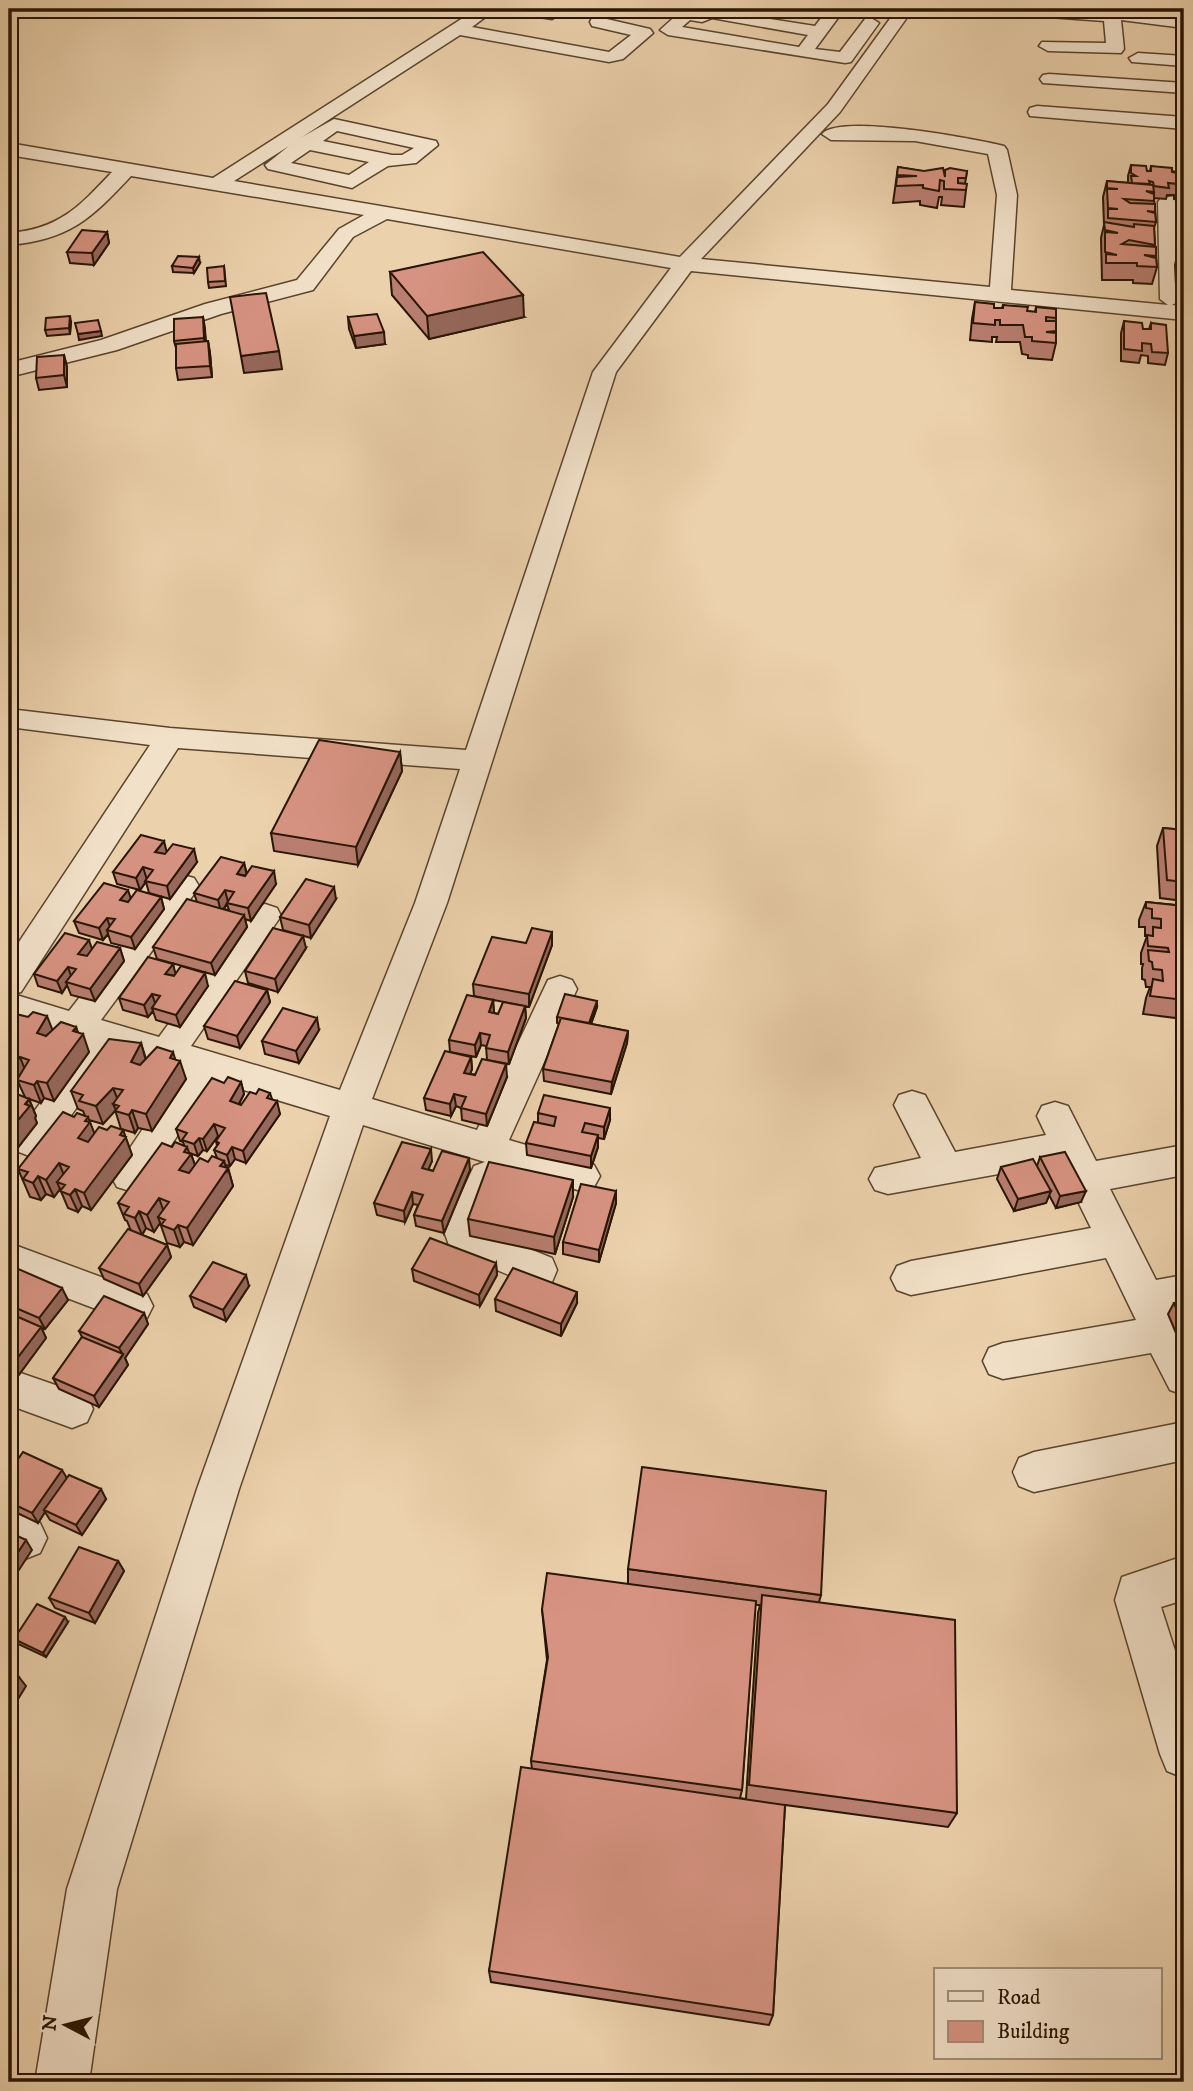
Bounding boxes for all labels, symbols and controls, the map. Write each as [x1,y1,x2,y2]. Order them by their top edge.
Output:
legend [934,1968,1162,2060]
text: Road [997,1985,1041,2011]
north arrow [32,1990,102,2060]
text: N [38,2014,63,2032]
text: Building [997,2019,1070,2045]

